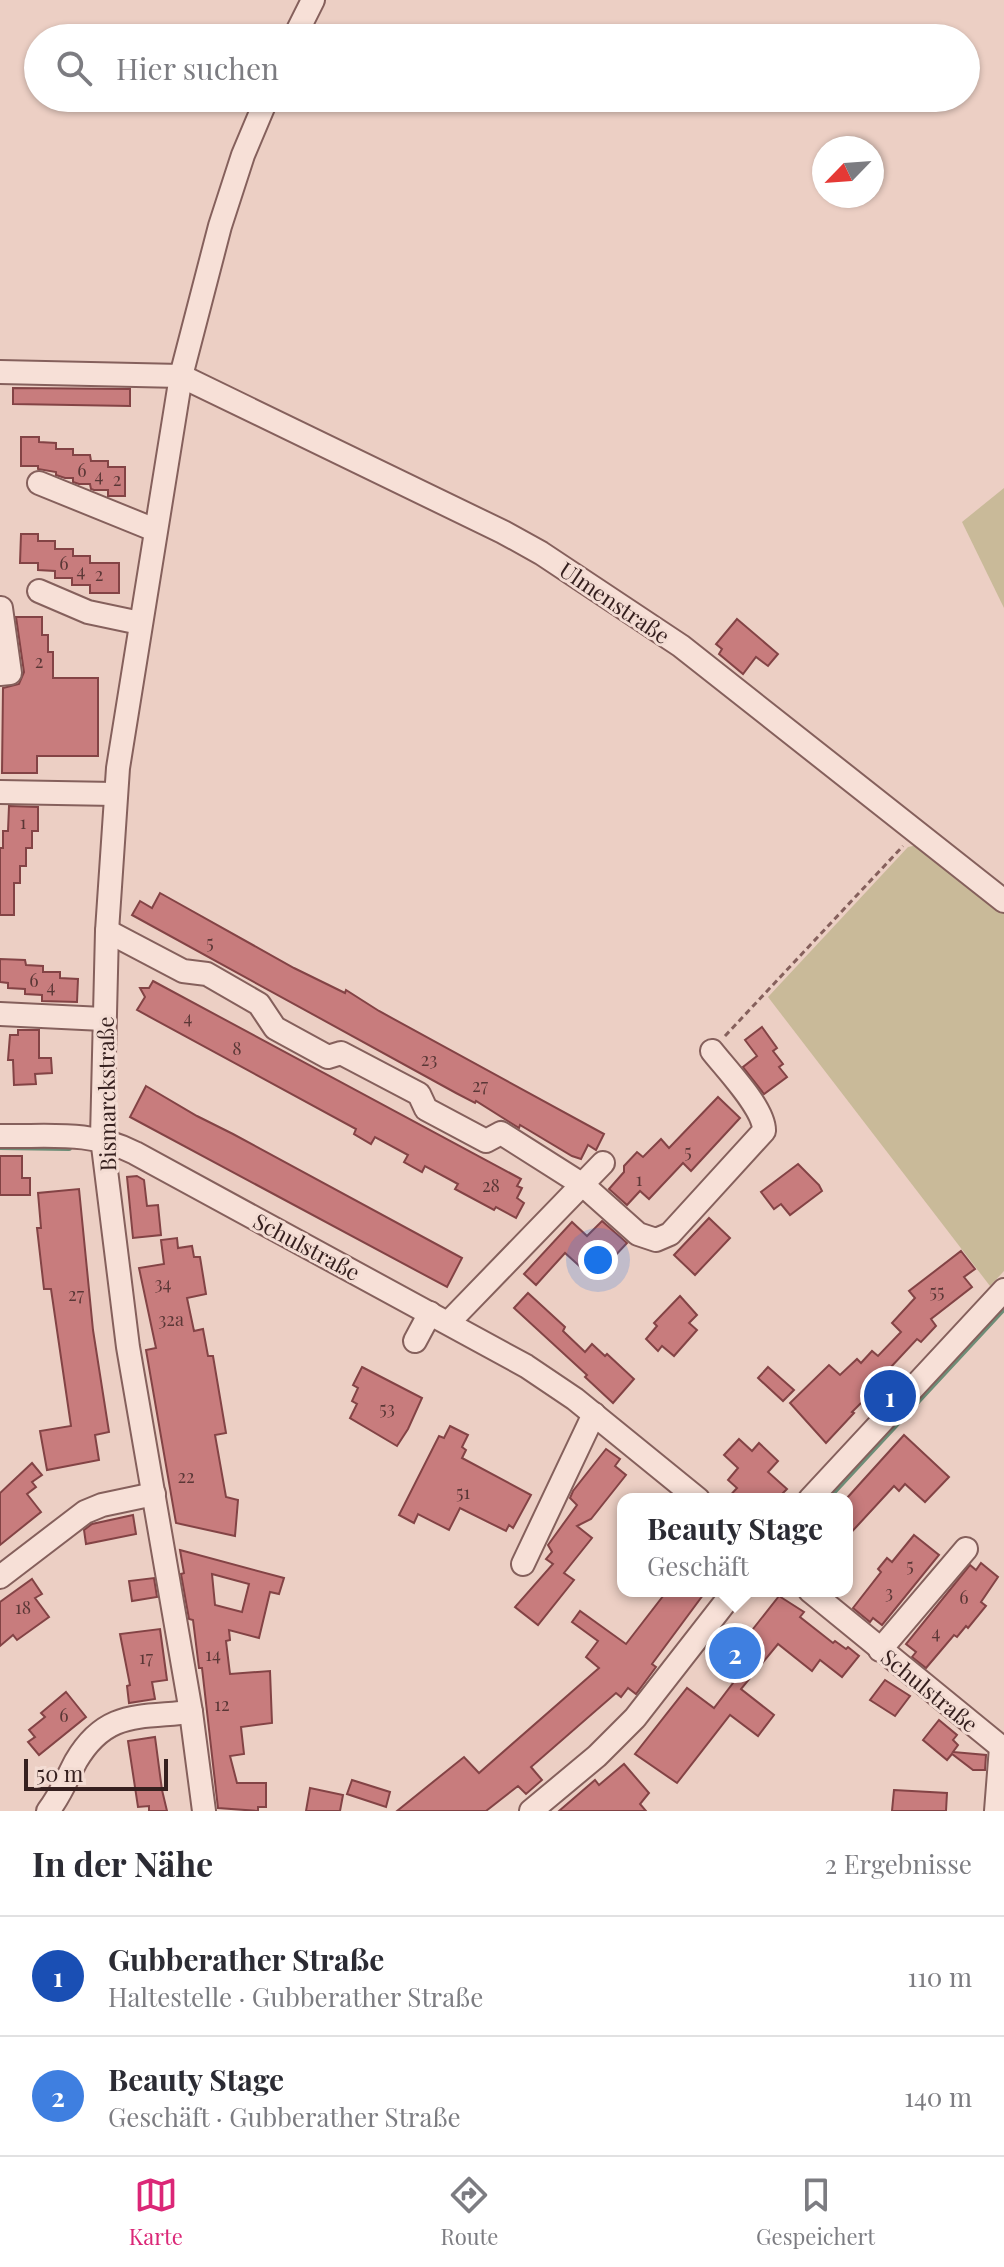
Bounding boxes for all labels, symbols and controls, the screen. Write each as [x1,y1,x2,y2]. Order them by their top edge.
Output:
search box [24,24,980,112]
icon: search [52,46,96,90]
text: Hier suchen [116,48,279,88]
north arrow [812,136,884,208]
house number: 6 [77,458,87,482]
house number: 4 [95,463,104,487]
house number: 2 [113,467,121,491]
house number: 6 [59,551,69,575]
street label: Ulmenstraße [554,554,676,650]
house number: 4 [77,558,86,582]
house number: 2 [95,562,103,586]
house number: 2 [35,649,43,673]
house number: 1 [20,810,27,834]
house number: 5 [206,930,214,954]
house number: 6 [29,968,39,992]
house number: 4 [47,974,56,998]
house number: 4 [184,1005,193,1029]
street label: Bismarckstraße [90,1016,122,1172]
house number: 8 [232,1036,242,1060]
house number: 23 [421,1047,437,1071]
house number: 27 [472,1073,489,1097]
house number: 5 [684,1139,692,1163]
house number: 1 [636,1167,643,1191]
house number: 28 [482,1173,500,1197]
street label: Schulstraße [248,1205,366,1287]
your location [578,1240,618,1280]
house number: 34 [154,1271,172,1295]
house number: 55 [930,1279,944,1303]
house number: 27 [68,1282,85,1306]
house number: 32a [158,1307,184,1331]
pin: 1 [864,1366,916,1426]
house number: 53 [379,1396,395,1420]
house number: 22 [177,1464,195,1488]
house number: 51 [456,1480,470,1504]
popup [617,1493,853,1597]
text: Beauty Stage [647,1508,823,1548]
text: Geschäft [647,1548,749,1583]
house number: 5 [906,1553,914,1577]
house number: 3 [885,1580,893,1604]
house number: 6 [959,1585,969,1609]
house number: 18 [15,1595,31,1619]
house number: 4 [932,1620,941,1644]
pin: 2 [709,1623,761,1683]
house number: 14 [205,1642,221,1666]
street label: Schulstraße [875,1642,985,1738]
house number: 17 [139,1645,154,1669]
house number: 12 [214,1692,230,1716]
house number: 6 [59,1703,69,1727]
scale bar [24,1755,168,1791]
text: 50 m [36,1758,83,1788]
text: In der Nähe [32,1840,213,1886]
text: 2 Ergebnisse [825,1846,972,1881]
text: Gubberather Straße [108,1939,384,1979]
text: 1 [53,1959,63,1994]
text: 110 m [908,1959,972,1994]
text: Haltestelle · Gubberather Straße [108,1979,483,2014]
text: Beauty Stage [108,2059,284,2099]
text: 2 [51,2079,65,2114]
text: 140 m [904,2079,972,2114]
text: Geschäft · Gubberather Straße [108,2099,461,2134]
tab: Karte [129,2173,183,2251]
tab: Route [440,2173,498,2251]
tab: Gespeichert [756,2173,875,2251]

